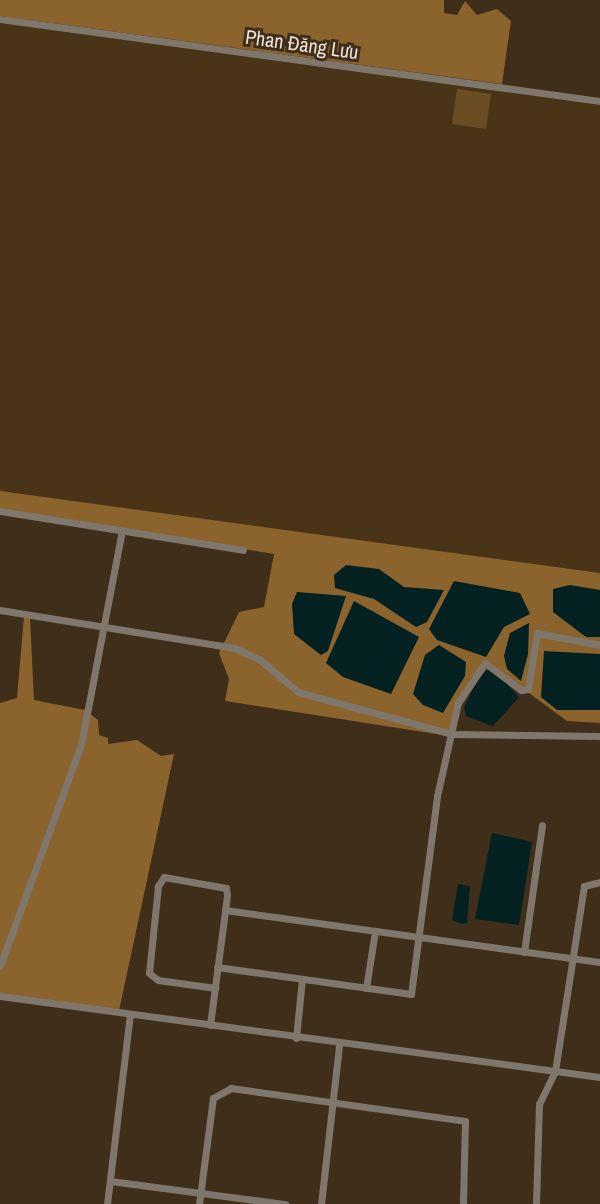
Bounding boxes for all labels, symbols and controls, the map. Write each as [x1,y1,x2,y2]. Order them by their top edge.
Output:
street label: Phan Đăng Lưu [244,24,360,64]

